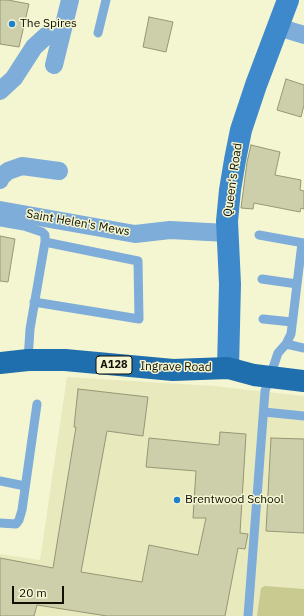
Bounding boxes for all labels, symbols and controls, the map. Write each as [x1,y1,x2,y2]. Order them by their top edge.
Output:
place label: The Spires [20,17,77,31]
marker: The Spires [7,19,17,29]
street label: Queen's Road [221,142,245,218]
street label: Saint Helen's Mews [25,207,131,239]
road number: A128 [96,356,132,374]
street label: Ingrave Road [140,359,212,375]
place label: Brentwood School [185,493,284,507]
marker: Brentwood School [172,495,182,505]
scale bar [14,578,66,604]
text: 20 m [19,585,47,600]

